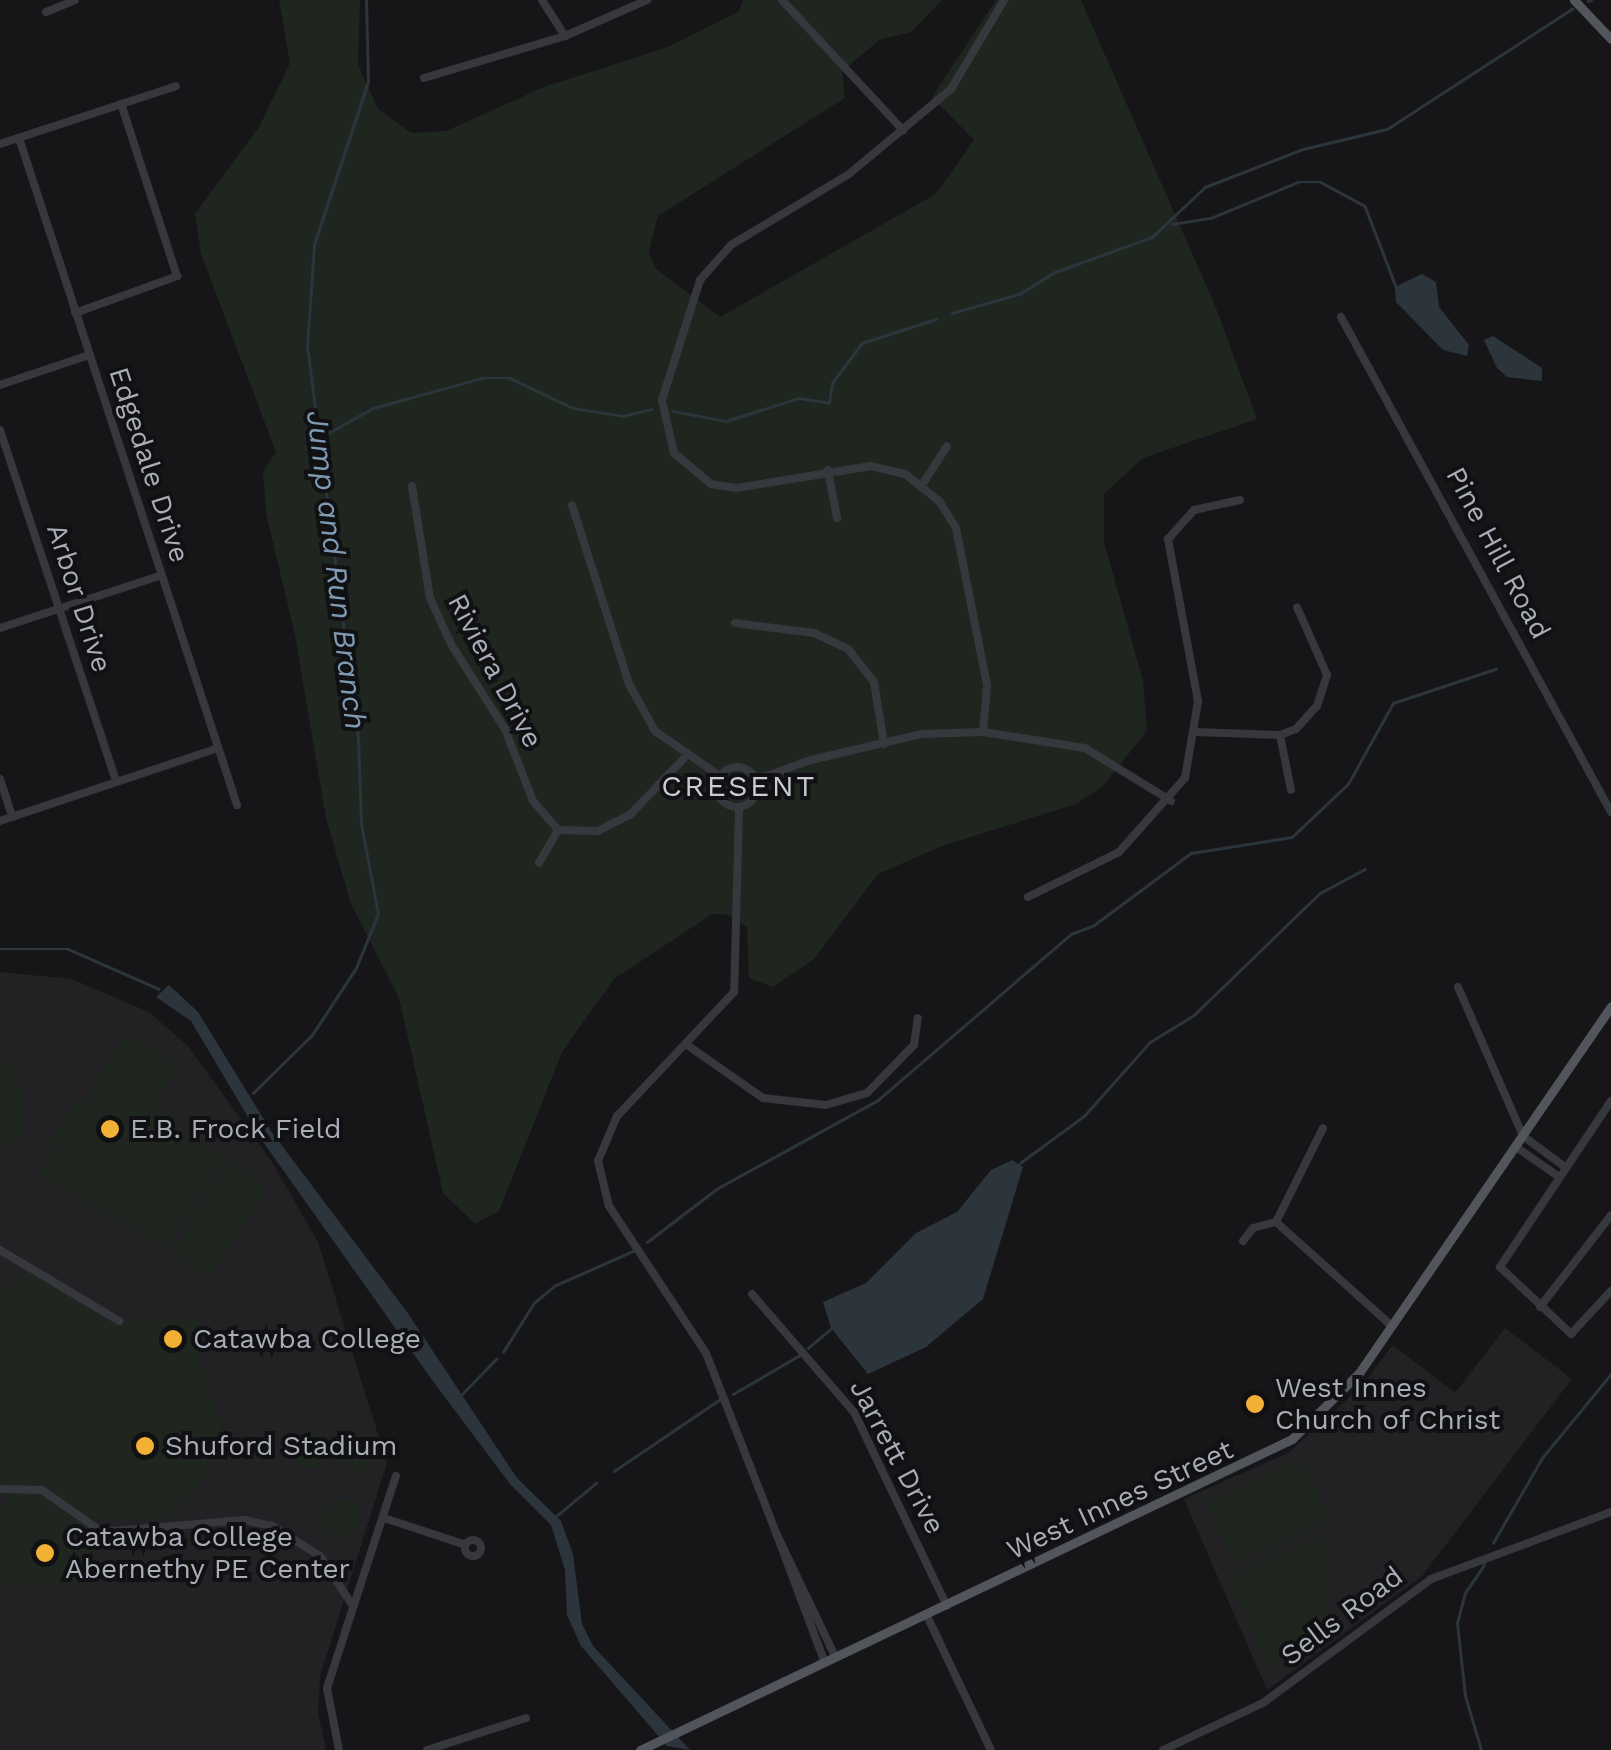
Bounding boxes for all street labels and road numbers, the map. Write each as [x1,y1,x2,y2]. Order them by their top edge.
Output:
street label: Edgedale Drive [102,363,196,567]
street label: Pine Hill Road [1438,461,1558,645]
street label: Arbor Drive [39,519,119,677]
street label: Riviera Drive [440,588,550,754]
street label: Jarrett Drive [842,1374,952,1540]
street label: West Innes Street [1002,1433,1238,1567]
street label: Sells Road [1274,1559,1410,1673]

